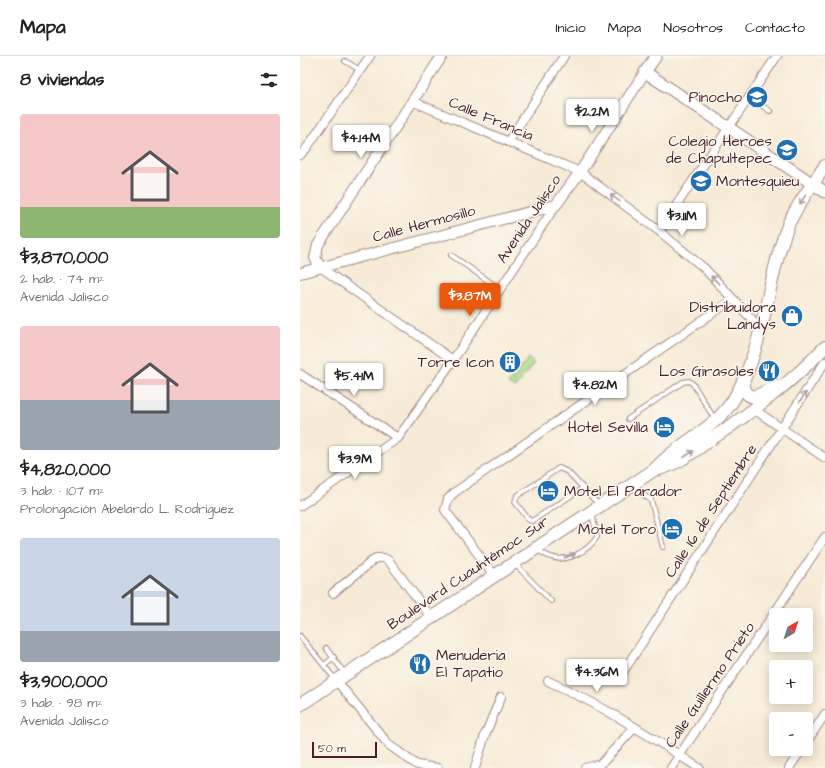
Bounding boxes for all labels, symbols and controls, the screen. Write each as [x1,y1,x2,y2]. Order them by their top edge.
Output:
text: Mapa [20,14,66,41]
text: Inicio [555,18,586,38]
text: Mapa [608,18,641,38]
text: Nosotros [663,18,723,38]
text: Contacto [745,18,805,38]
text: 8 viviendas [20,68,104,92]
icon: filters [258,69,280,91]
school or university icon: Pinocho [744,84,770,110]
place label: Pinocho [689,87,743,108]
street label: Calle Francia [445,92,537,146]
pin: $2.2M [564,99,620,133]
text: $2.2M [575,103,609,121]
pin: $4.14M [328,125,394,159]
text: $4.14M [341,129,381,147]
place label: Colegio Heroes de Chapultepec [666,131,773,169]
school or university icon: Colegio Heroes de Chapultepec [774,137,800,163]
icon: home [114,140,186,212]
school or university icon: Montesquieu [688,168,714,194]
street label: Avenida Jalisco [492,170,567,267]
place label: Montesquieu [716,171,800,192]
one-way arrow [799,193,807,205]
one-way arrow [610,194,621,202]
street label: Calle Hermosillo [370,200,478,248]
pin: $3.11M [649,203,715,237]
text: $3.11M [667,207,697,225]
text: $3,870,000 [20,246,109,270]
text: 2 hab. · 74 m² [20,270,104,288]
one-way arrow [710,275,720,285]
pin: $3.87M [437,283,503,317]
text: $3.87M [449,287,491,305]
text: Avenida Jalisco [20,288,109,306]
place label: Distribuidora Landys [690,297,776,336]
shop icon: Distribuidora Landys [779,303,805,329]
building icon: Torre Icon [497,349,523,375]
icon: home [114,352,186,424]
place label: Torre Icon [418,352,494,373]
restaurant icon: Los Girasoles [756,358,782,384]
place label: Los Girasoles [659,361,754,382]
pin: $5.41M [321,363,387,397]
text: $5.41M [334,367,374,385]
pin: $4.82M [562,372,628,406]
text: $4.82M [573,376,617,394]
one-way arrow [799,391,807,402]
hotel icon: Hotel Sevilla [651,414,677,440]
place label: Hotel Sevilla [568,417,648,438]
street label: Calle 16 de Septiembre [660,440,762,582]
pin: $3.9M [327,446,383,480]
text: $3.9M [338,450,372,468]
one-way arrow [683,450,695,458]
text: $4,820,000 [20,458,111,482]
hotel icon: Motel El Parador [535,478,561,504]
place label: Motel El Parador [564,481,682,502]
text: 3 hab. · 107 m² [20,482,104,500]
text: Prolongación Abelardo L. Rodríguez [20,500,234,518]
street label: Boulevard Cuauhtémoc Sur [383,511,553,635]
hotel icon: Motel Toro [659,516,685,542]
place label: Motel Toro [578,519,657,540]
one-way arrow [564,552,577,559]
icon: home [114,564,186,636]
north arrow [769,608,813,652]
map controls [769,608,813,756]
street label: Calle Guillermo Prieto [660,618,760,752]
place label: Menuderia El Tapatio [436,645,506,683]
restaurant icon: Menuderia El Tapatio [407,651,433,677]
pin: $4.36M [564,659,630,693]
button: + [769,660,813,704]
text: $4.36M [575,663,619,681]
text: $3,900,000 [20,670,107,694]
text: 3 hab. · 98 m² [20,694,102,712]
text: Avenida Jalisco [20,712,109,730]
button: − [769,712,813,756]
scale bar [312,740,377,759]
text: 50 m [318,741,346,756]

